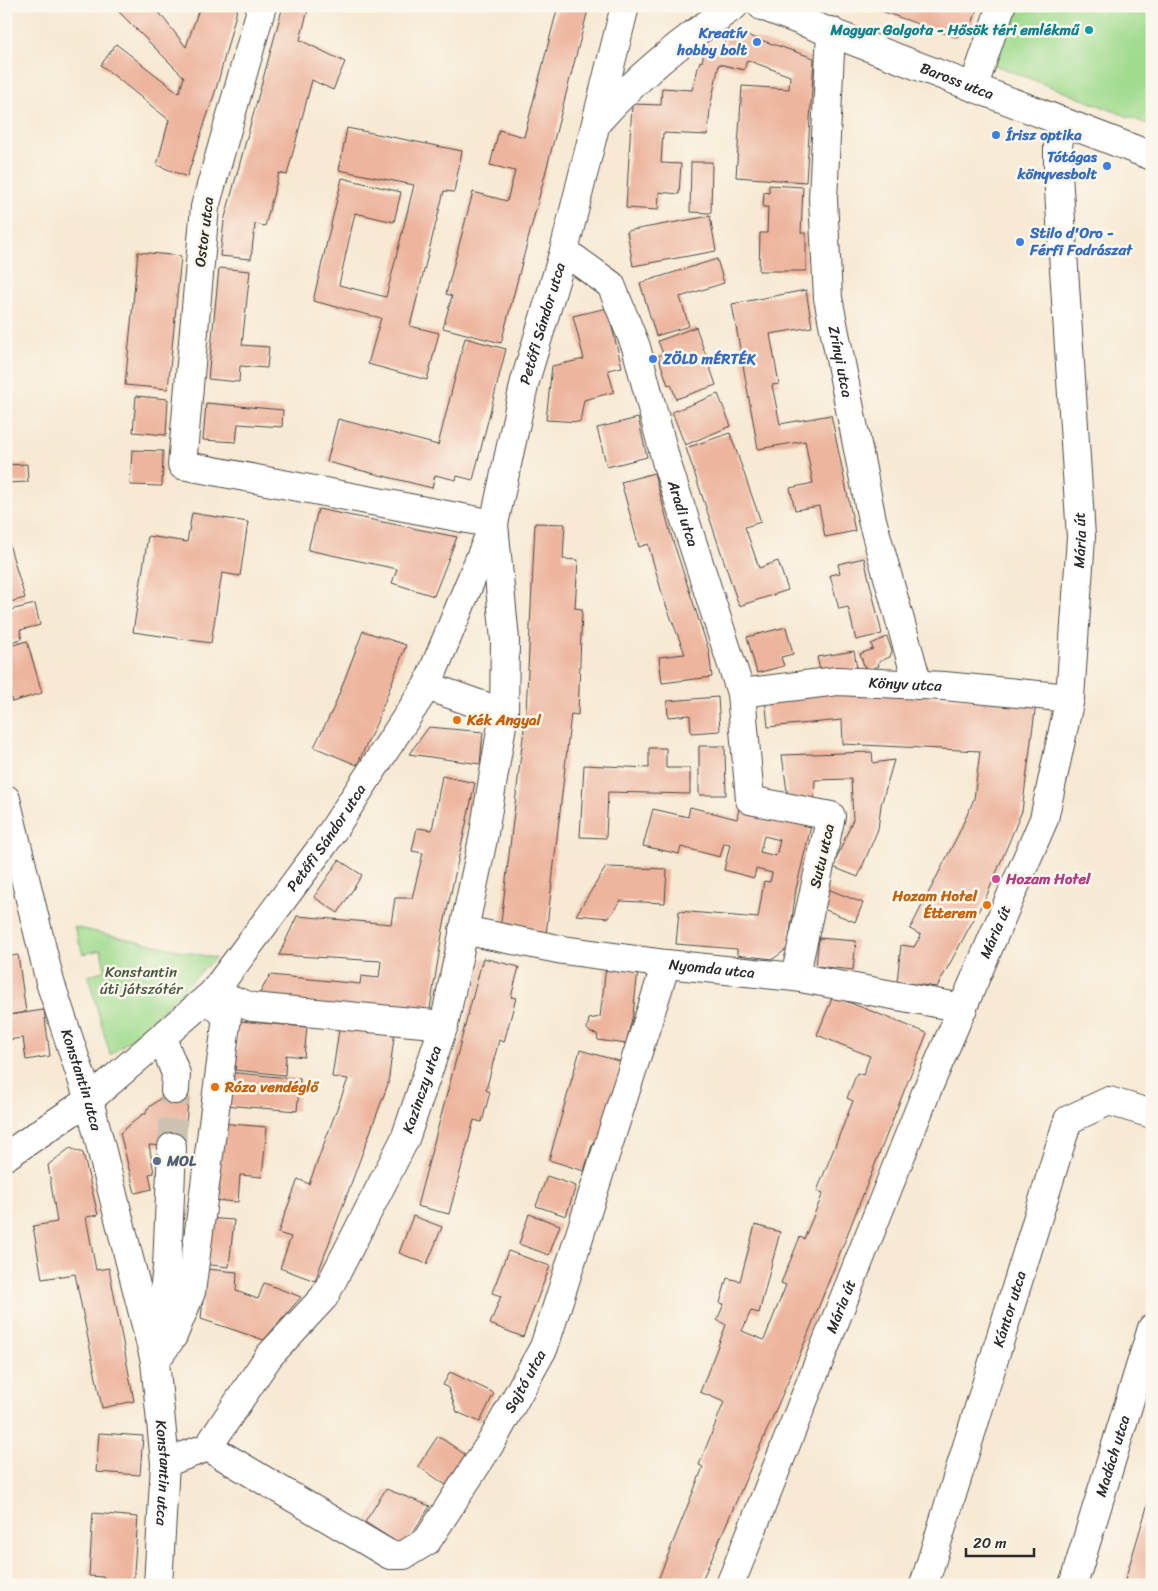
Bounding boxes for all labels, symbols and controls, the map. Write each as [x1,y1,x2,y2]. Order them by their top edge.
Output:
place label: Magyar Golgota - Hősök téri emlékmű [829,17,1080,43]
place label: Kreatív hobby bolt [676,20,748,63]
marker: Magyar Golgota - Hősök téri emlékmű [1083,24,1095,36]
marker: Kreatív hobby bolt [751,36,763,48]
street label: Baross utca [916,55,998,107]
place label: Írisz optika [1005,122,1082,148]
marker: Írisz optika [990,129,1002,141]
place label: Tótágas könyvesbolt [1017,144,1098,187]
marker: Tótágas könyvesbolt [1101,160,1113,172]
street label: Ostor utca [187,195,221,269]
place label: Stilo d'Oro - Férfi Fodrászat [1029,220,1133,263]
marker: Stilo d'Oro - Férfi Fodrászat [1014,236,1026,248]
street label: Petőfi Sándor utca [512,259,573,388]
street label: Zrínyi utca [821,323,860,400]
place label: ZÖLD mÉRTÉK [662,346,757,372]
marker: ZÖLD mÉRTÉK [647,353,659,365]
street label: Aradi utca [660,476,706,551]
street label: Mária út [1066,511,1094,569]
street label: Könyv utca [868,669,943,699]
place label: Kék Angyal [466,707,542,733]
marker: Kék Angyal [451,714,463,726]
street label: Petőfi Sándor utca [280,778,373,897]
street label: Sutu utca [802,821,842,891]
place label: Hozam Hotel [1005,866,1091,892]
marker: Hozam Hotel [990,873,1002,885]
place label: Hozam Hotel Étterem [892,883,978,926]
marker: Hozam Hotel Étterem [981,899,993,911]
street label: Mária út [972,901,1019,963]
street label: Nyomda utca [668,951,757,986]
park label: Konstantin úti játszótér [100,959,183,1002]
street label: Konstantin utca [53,1025,109,1134]
street label: Kazinczy utca [395,1042,449,1137]
place label: Róza vendéglő [224,1074,320,1100]
marker: Róza vendéglő [209,1081,221,1093]
place label: MOL [166,1148,197,1174]
marker: MOL [151,1155,163,1167]
street label: Kántor utca [985,1267,1034,1350]
street label: Mária út [818,1275,864,1337]
street label: Sajtó utca [497,1344,553,1418]
street label: Madách utca [1088,1411,1138,1500]
street label: Konstantin utca [148,1419,178,1527]
scale bar [966,1526,1033,1558]
text: 20 m [973,1530,1007,1556]

